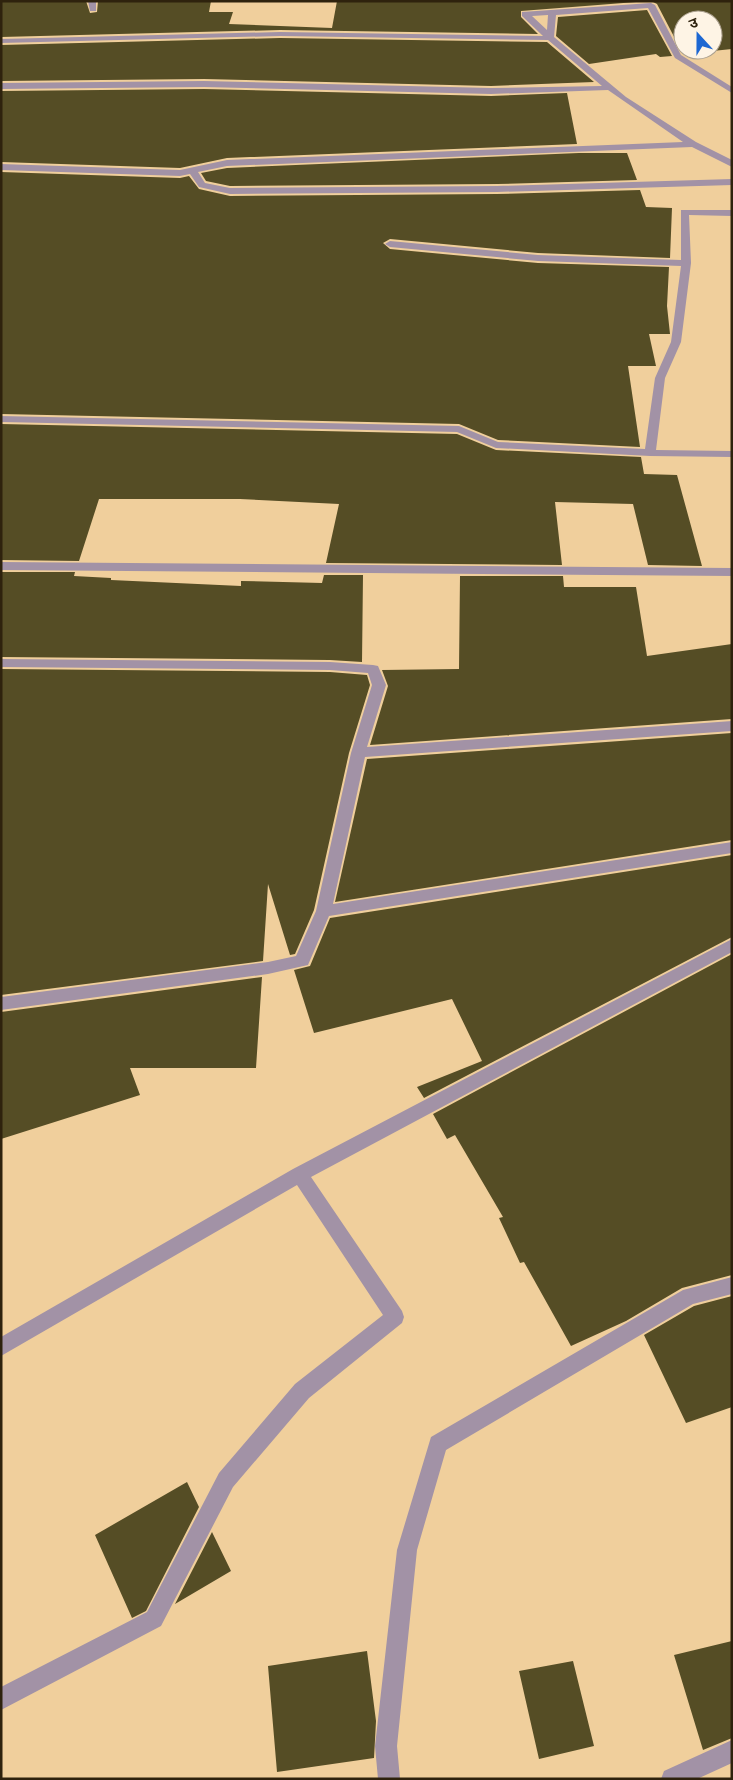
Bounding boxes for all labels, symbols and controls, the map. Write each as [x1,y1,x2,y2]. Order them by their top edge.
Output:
north arrow [673,10,723,60]
text: उ [686,12,701,33]

